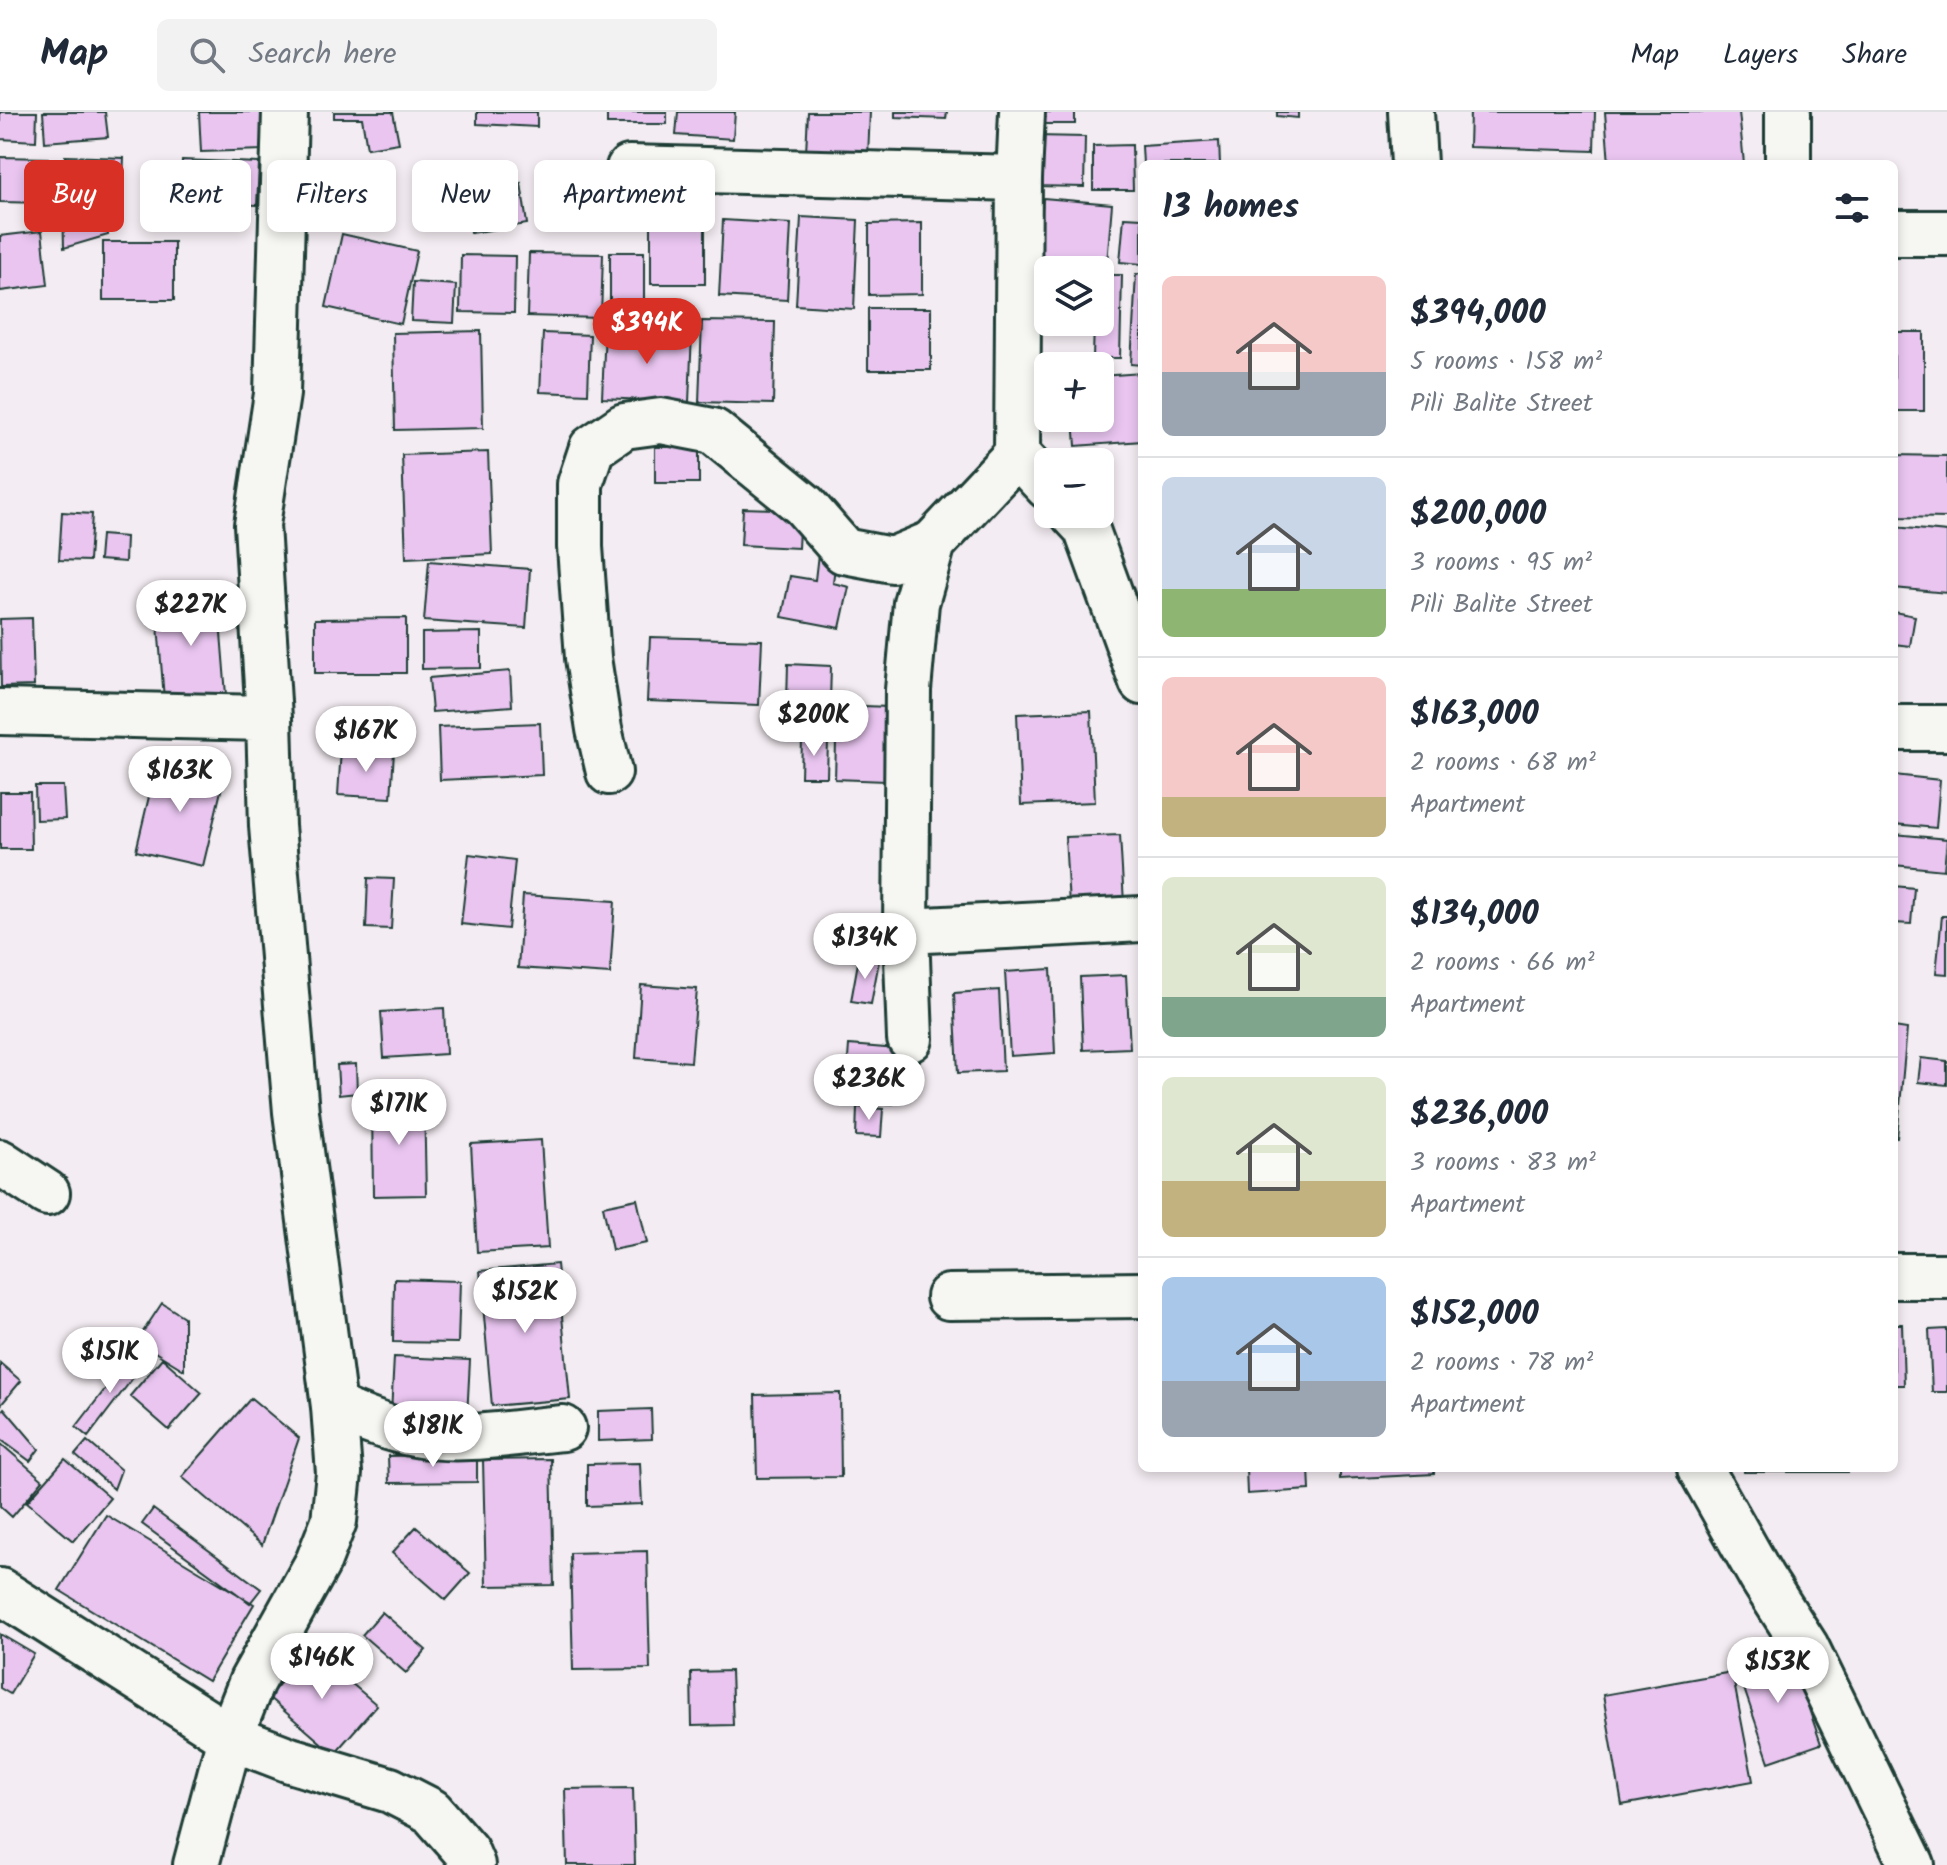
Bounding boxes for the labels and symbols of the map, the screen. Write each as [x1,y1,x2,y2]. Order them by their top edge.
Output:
pin: $394K [591,298,703,366]
pin: $227K [135,580,247,648]
pin: $200K [758,690,870,758]
pin: $167K [310,706,422,774]
pin: $163K [124,746,236,814]
pin: $134K [809,913,921,981]
pin: $236K [813,1054,925,1122]
pin: $171K [343,1079,455,1147]
pin: $152K [469,1267,581,1335]
pin: $151K [54,1327,166,1395]
pin: $181K [377,1401,489,1469]
pin: $146K [266,1633,378,1701]
pin: $153K [1722,1637,1834,1705]

